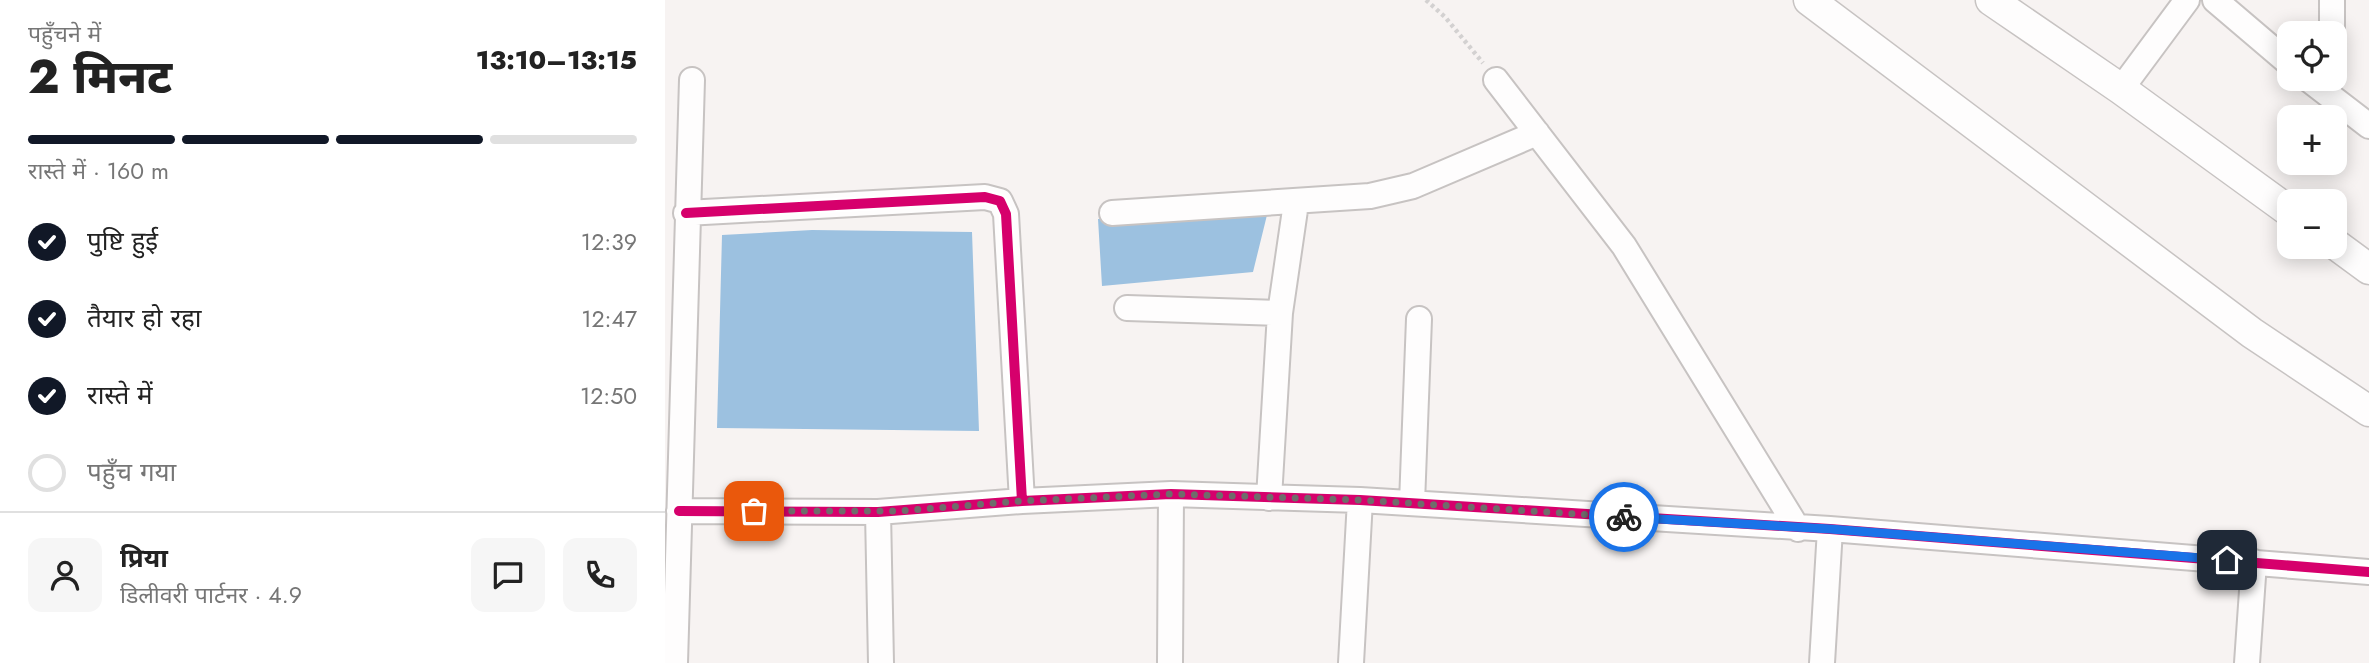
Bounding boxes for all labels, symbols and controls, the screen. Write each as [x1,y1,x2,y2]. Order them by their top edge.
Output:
text: पहुँचने में [28,17,101,51]
map controls [2277,21,2347,259]
button: locate [2277,21,2347,91]
text: 13:10–13:15 [476,41,637,79]
text: 2 मिनट [28,44,172,110]
button: + [2277,105,2347,175]
text: रास्ते में · 160 m [28,154,169,188]
button: − [2277,189,2347,259]
text: पुष्टि हुई [87,222,158,260]
icon: check [28,223,66,261]
text: 12:39 [581,225,637,259]
text: तैयार हो रहा [87,299,202,337]
icon: check [28,300,66,338]
text: 12:47 [581,302,637,336]
text: रास्ते में [87,376,153,414]
icon: check [28,377,66,415]
text: 12:50 [580,379,637,413]
text: पहुँच गया [87,453,176,491]
pin [724,481,784,541]
courier [1589,482,1659,552]
icon: bag [735,492,773,530]
icon: bike [1605,498,1643,536]
pin [2197,530,2257,590]
button: person [28,538,102,612]
button: chat [471,538,545,612]
button: phone [563,538,637,612]
text: प्रिया [120,539,168,577]
icon: home [2208,541,2246,579]
text: डिलीवरी पार्टनर · 4.9 [120,578,302,612]

